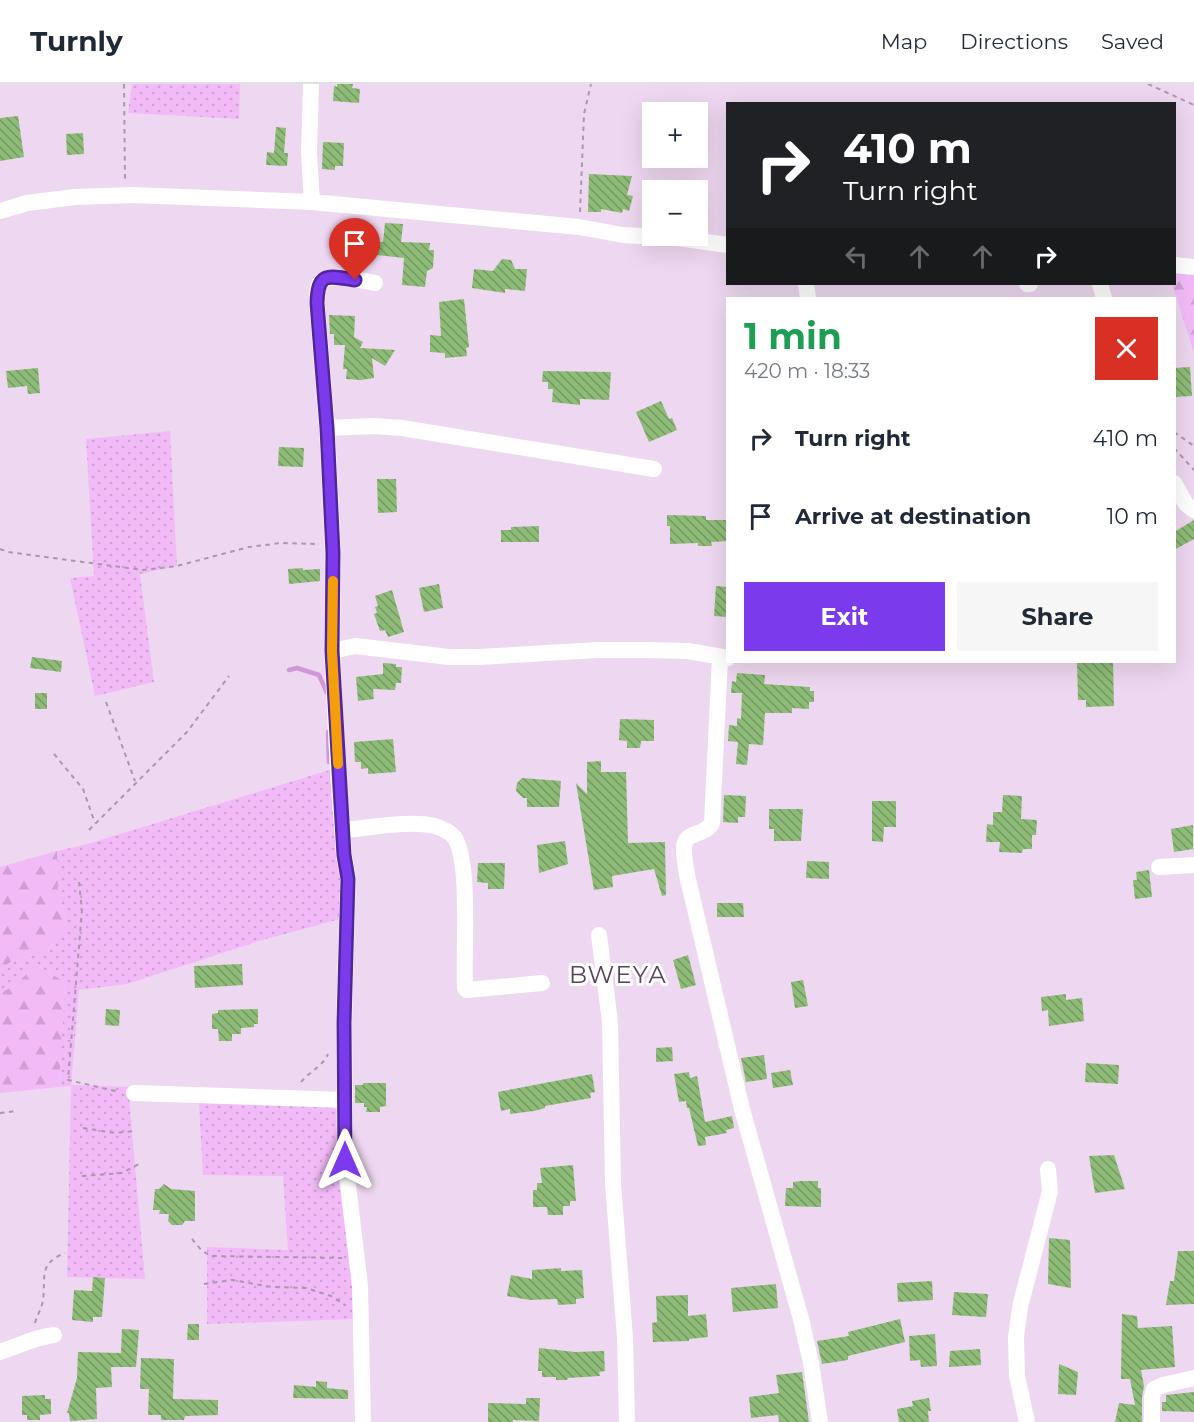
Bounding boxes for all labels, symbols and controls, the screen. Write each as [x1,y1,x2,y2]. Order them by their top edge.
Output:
text: Turnly [30,24,123,58]
text: Map [881,29,927,54]
text: Directions [960,29,1068,54]
text: Saved [1101,29,1164,54]
map controls [642,102,708,246]
button: + [642,102,708,168]
text: 410 m [843,122,972,174]
icon: right [744,126,822,204]
text: Turn right [843,174,978,207]
button: − [642,180,708,246]
pin [329,218,380,280]
icon: arrive [338,227,371,260]
icon: left [840,240,873,273]
icon: ahead [903,240,936,273]
icon: ahead [966,240,999,273]
icon: right [1029,240,1062,273]
text: 1 min [744,314,842,358]
button: close [1095,317,1158,380]
text: 420 m · 18:33 [744,359,870,383]
icon: right [744,422,777,455]
text: Turn right [795,425,910,452]
text: 410 m [1092,425,1158,452]
icon: arrive [744,500,777,533]
text: Arrive at destination [795,503,1031,530]
text: 10 m [1106,503,1158,530]
button: Exit [744,582,945,651]
button: Share [957,582,1158,651]
district label: BWEYA [569,960,667,989]
position arrow [313,1128,377,1192]

